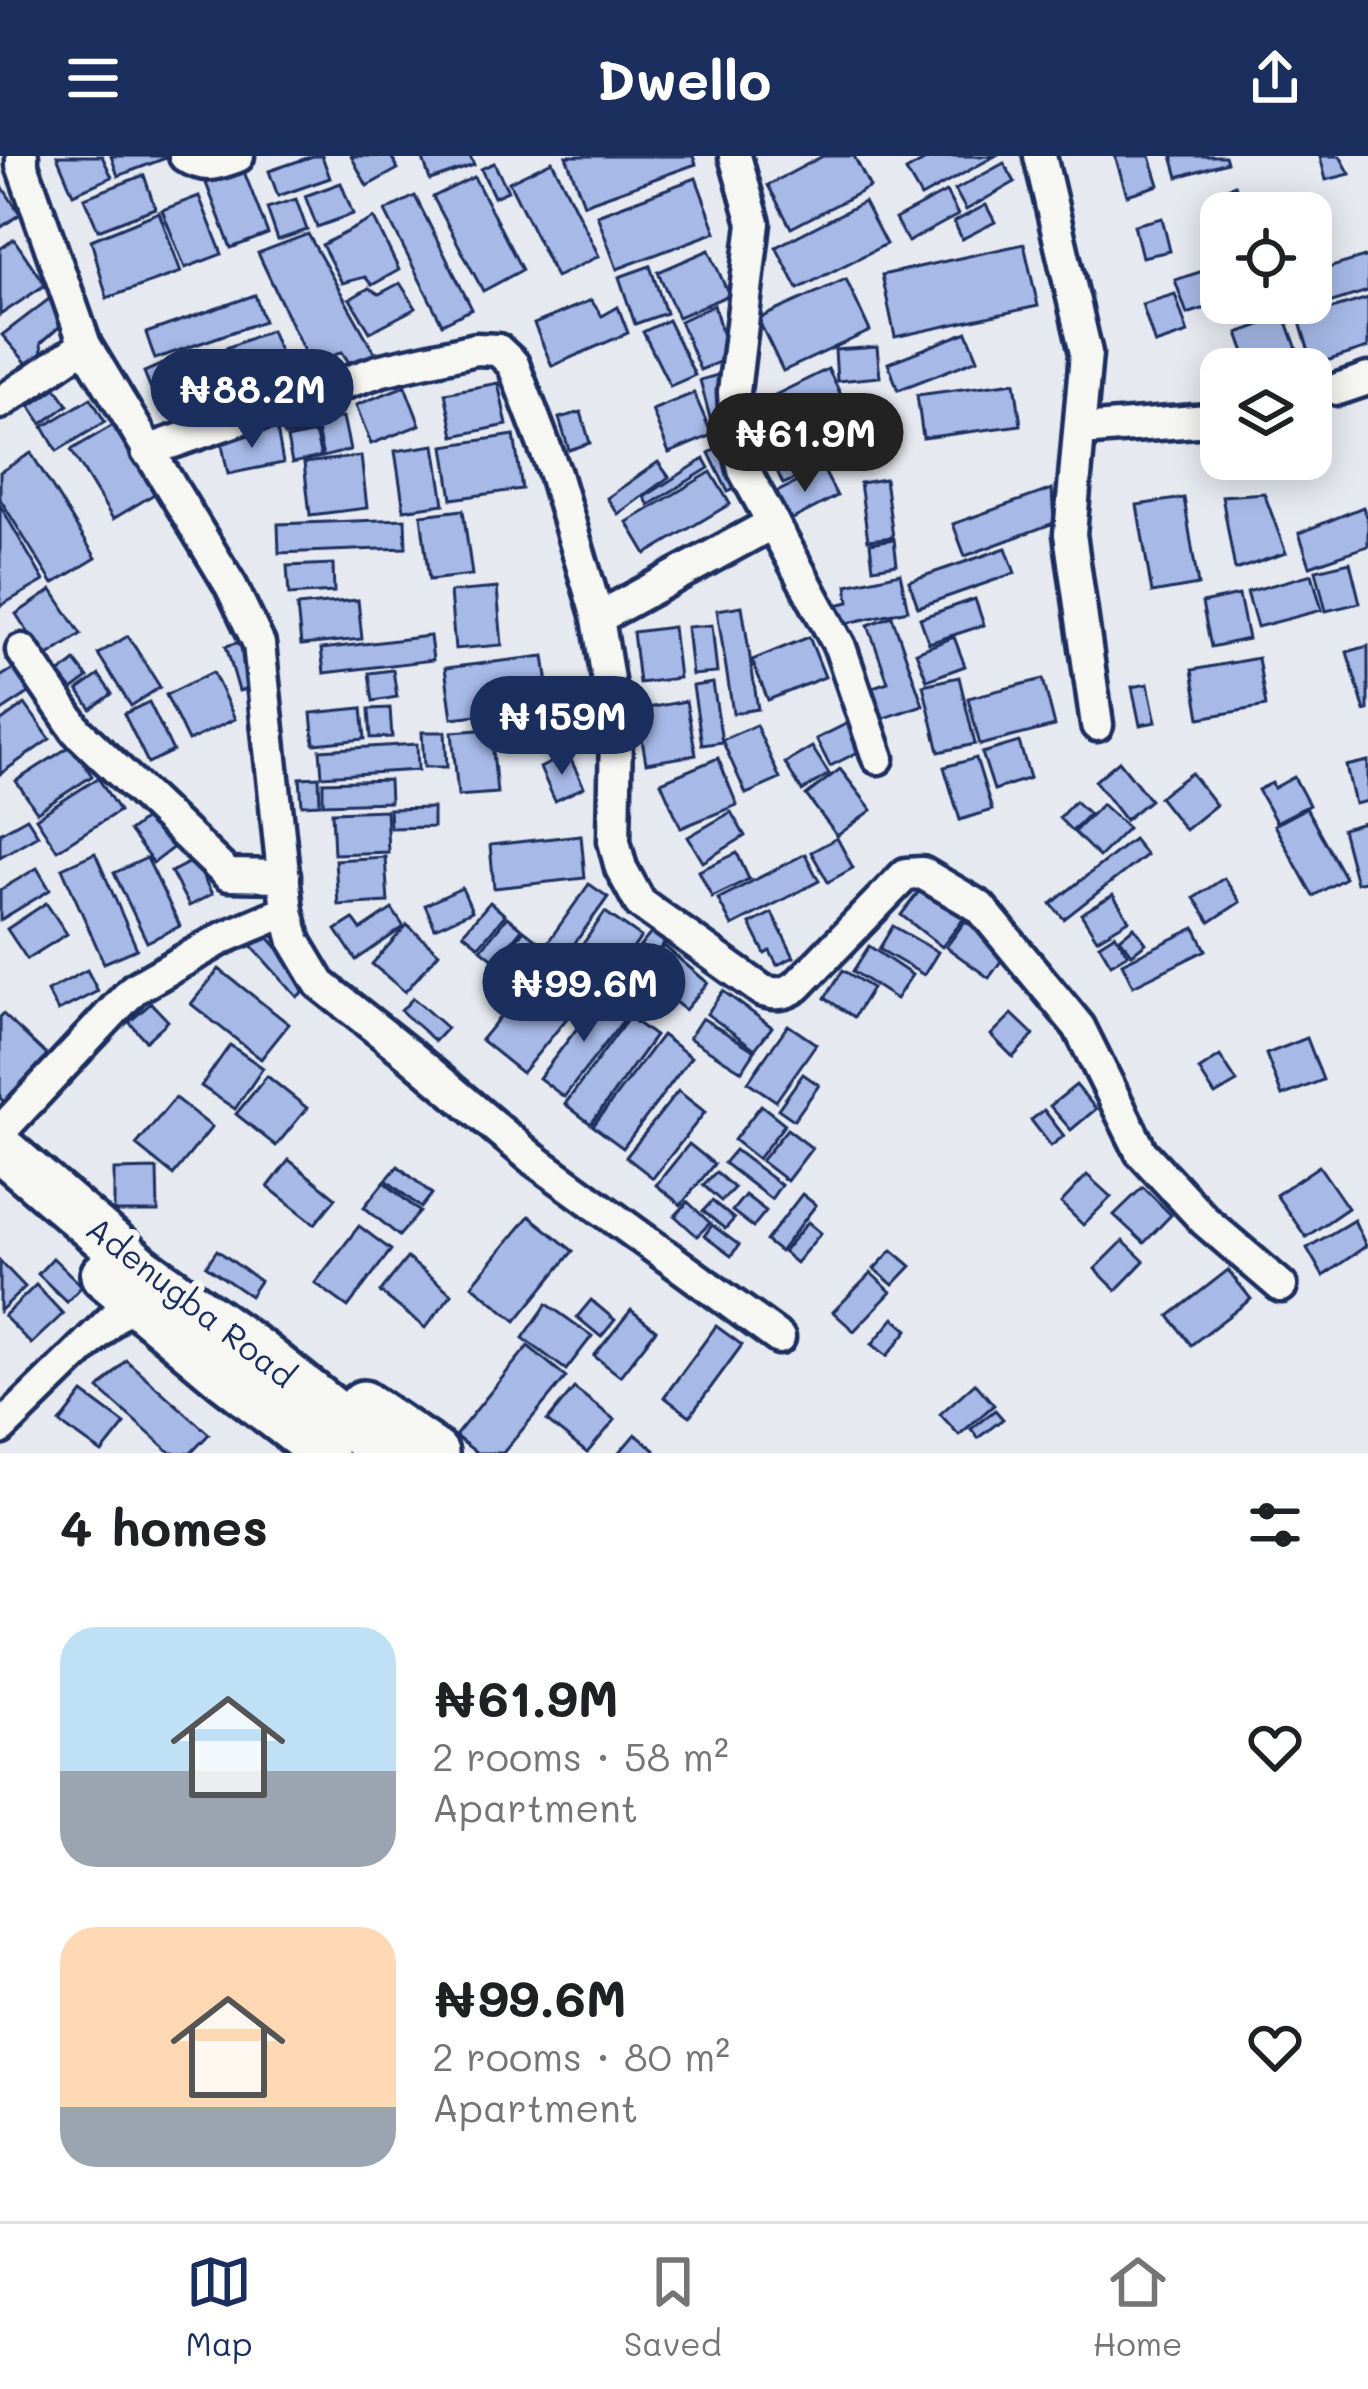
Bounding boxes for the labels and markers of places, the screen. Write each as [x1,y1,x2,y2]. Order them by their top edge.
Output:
pin: ₦88.2M [154,349,350,451]
pin: ₦61.9M [707,393,903,495]
pin: ₦159M [478,676,646,778]
pin: ₦99.6M [486,943,682,1045]

